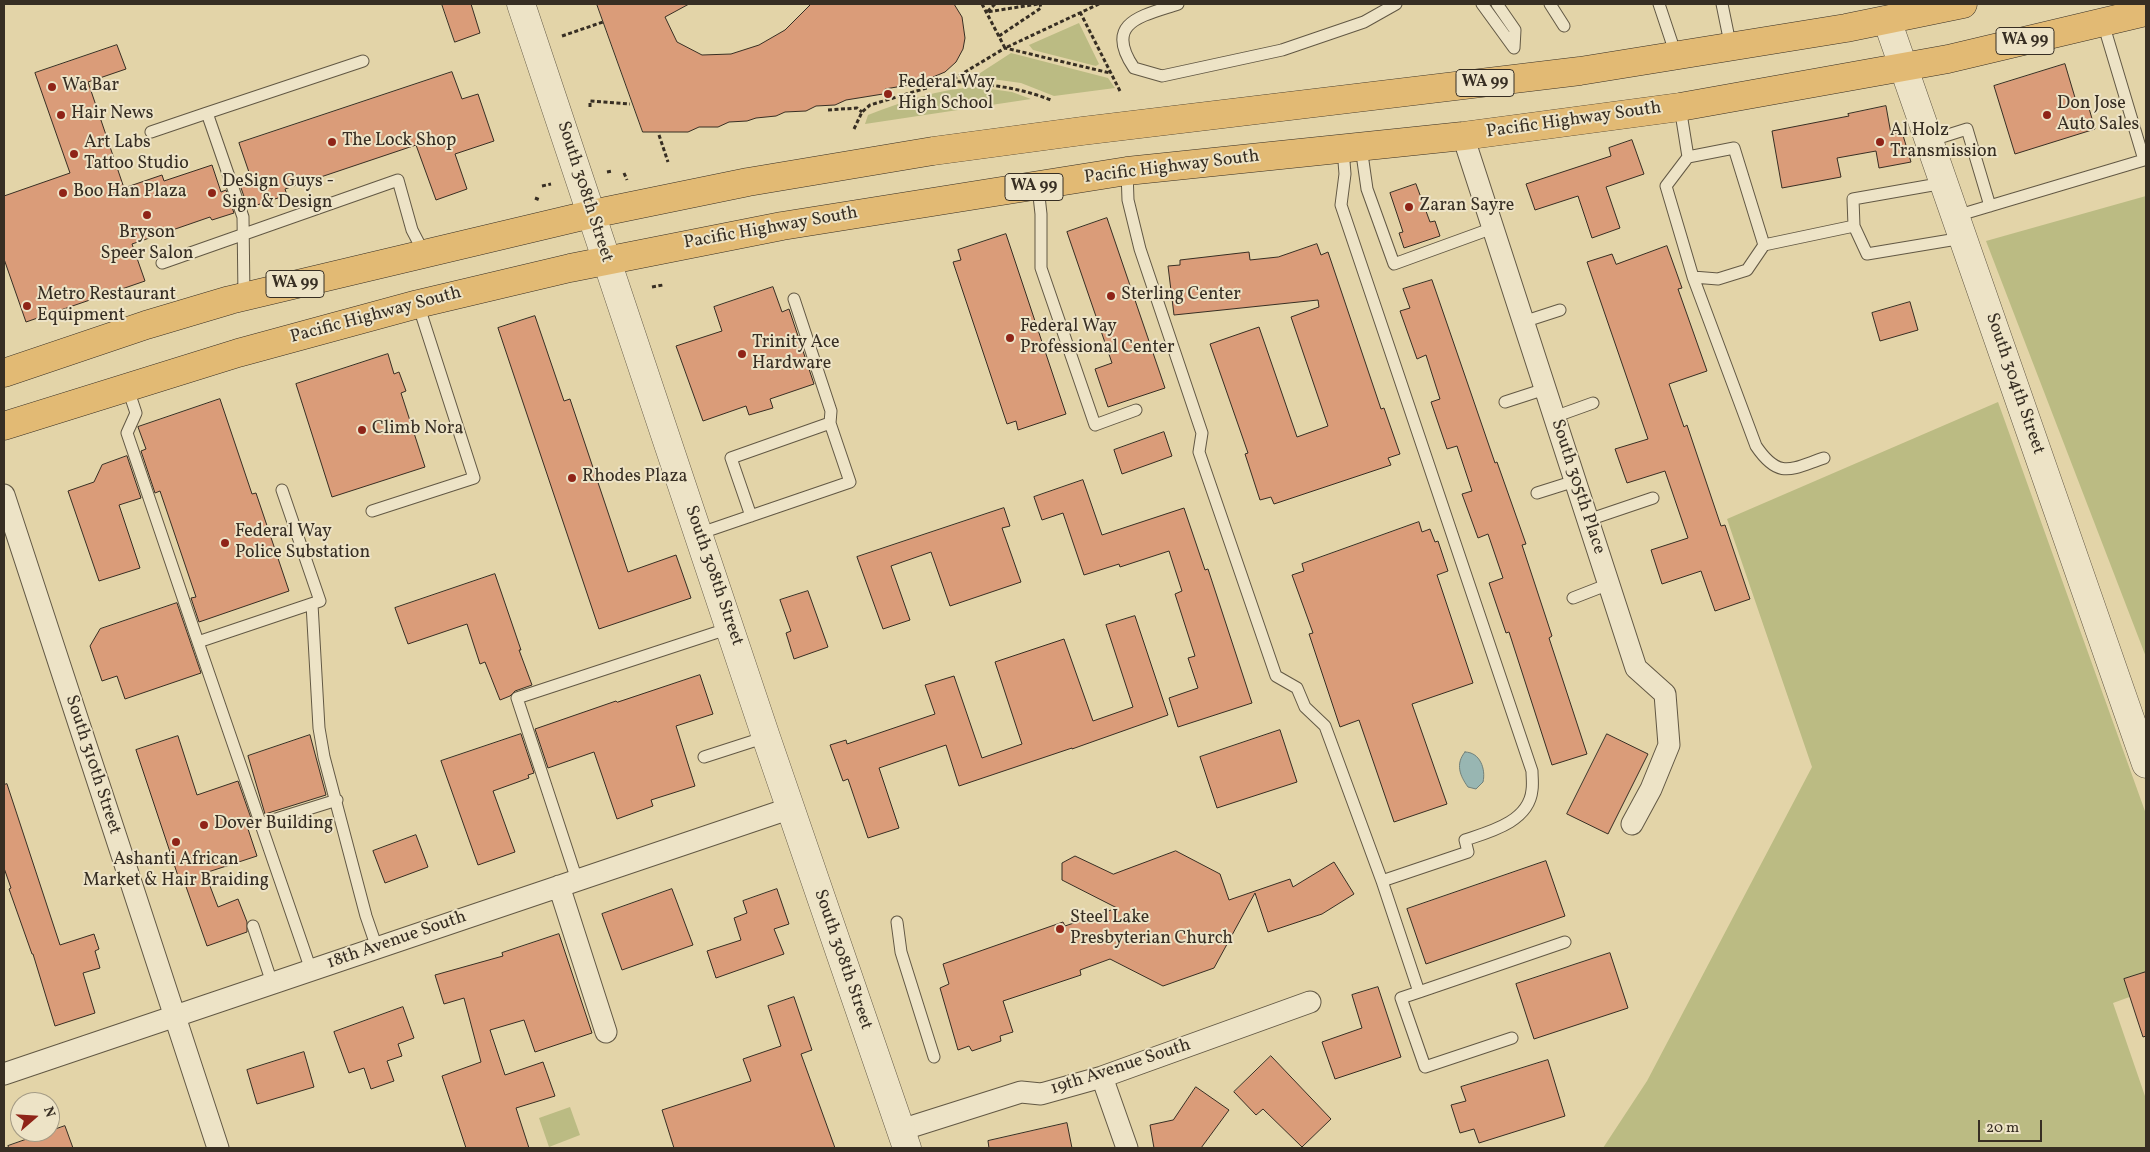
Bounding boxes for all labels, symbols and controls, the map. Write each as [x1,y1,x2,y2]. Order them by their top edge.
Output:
road number: WA 99 [1996,27,2054,54]
road number: WA 99 [1456,70,1514,96]
place label: Federal Way High School [898,73,995,116]
place label: Wa Bar [62,76,119,98]
marker: Wa Bar [46,81,58,93]
marker: Federal Way High School [882,88,894,100]
place label: Don Jose Auto Sales [2057,94,2139,136]
street label: Pacific Highway South [1485,98,1663,144]
place label: Hair News [71,104,153,126]
marker: Hair News [55,109,67,121]
marker: Don Jose Auto Sales [2041,109,2053,121]
street label: South 308th Street [551,119,617,265]
place label: Al Holz Transmission [1890,121,1997,163]
place label: The Lock Shop [342,131,456,153]
place label: Art Labs Tattoo Studio [84,133,189,176]
marker: The Lock Shop [326,136,338,148]
marker: Al Holz Transmission [1874,136,1886,148]
street label: Pacific Highway South [1083,147,1261,189]
marker: Art Labs Tattoo Studio [68,148,80,160]
place label: DeSign Guys - Sign & Design [222,172,334,214]
road number: WA 99 [1005,173,1063,200]
place label: Boo Han Plaza [73,182,187,204]
marker: Boo Han Plaza [57,187,69,199]
marker: DeSign Guys - Sign & Design [206,187,218,199]
place label: Zaran Sayre [1419,196,1514,218]
marker: Zaran Sayre [1403,201,1415,213]
street label: Pacific Highway South [682,203,860,255]
marker: Bryson Speer Salon [141,209,153,221]
place label: Bryson Speer Salon [100,223,194,266]
road number: WA 99 [266,270,324,298]
street label: Pacific Highway South [288,283,464,349]
place label: Metro Restaurant Equipment [37,285,176,328]
place label: Sterling Center [1121,285,1241,307]
marker: Sterling Center [1105,290,1117,302]
marker: Metro Restaurant Equipment [21,300,33,312]
street label: South 304th Street [1980,310,2048,458]
place label: Federal Way Professional Center [1020,317,1175,359]
marker: Federal Way Professional Center [1004,332,1016,344]
place label: Trinity Ace Hardware [752,333,839,376]
marker: Trinity Ace Hardware [736,348,748,360]
street label: South 305th Place [1545,417,1609,557]
place label: Climb Nora [372,419,463,441]
marker: Climb Nora [356,424,368,436]
place label: Rhodes Plaza [582,467,687,489]
marker: Rhodes Plaza [566,472,578,484]
street label: South 308th Street [679,503,747,649]
place label: Federal Way Police Substation [235,522,370,564]
marker: Federal Way Police Substation [219,537,231,549]
street label: South 310th Street [59,693,125,837]
place label: Dover Building [214,814,333,836]
marker: Dover Building [198,819,210,831]
marker: Ashanti African Market & Hair Braiding [170,836,182,848]
place label: Ashanti African Market & Hair Braiding [83,850,269,892]
street label: South 308th Street [808,887,876,1033]
street label: 18th Avenue South [324,907,470,975]
place label: Steel Lake Presbyterian Church [1070,908,1233,951]
marker: Steel Lake Presbyterian Church [1054,923,1066,935]
street label: 19th Avenue South [1048,1035,1194,1101]
north arrow [10,1092,60,1142]
text: N [38,1104,59,1120]
scale bar [1980,1110,2044,1142]
text: 20 m [1986,1118,2019,1139]

